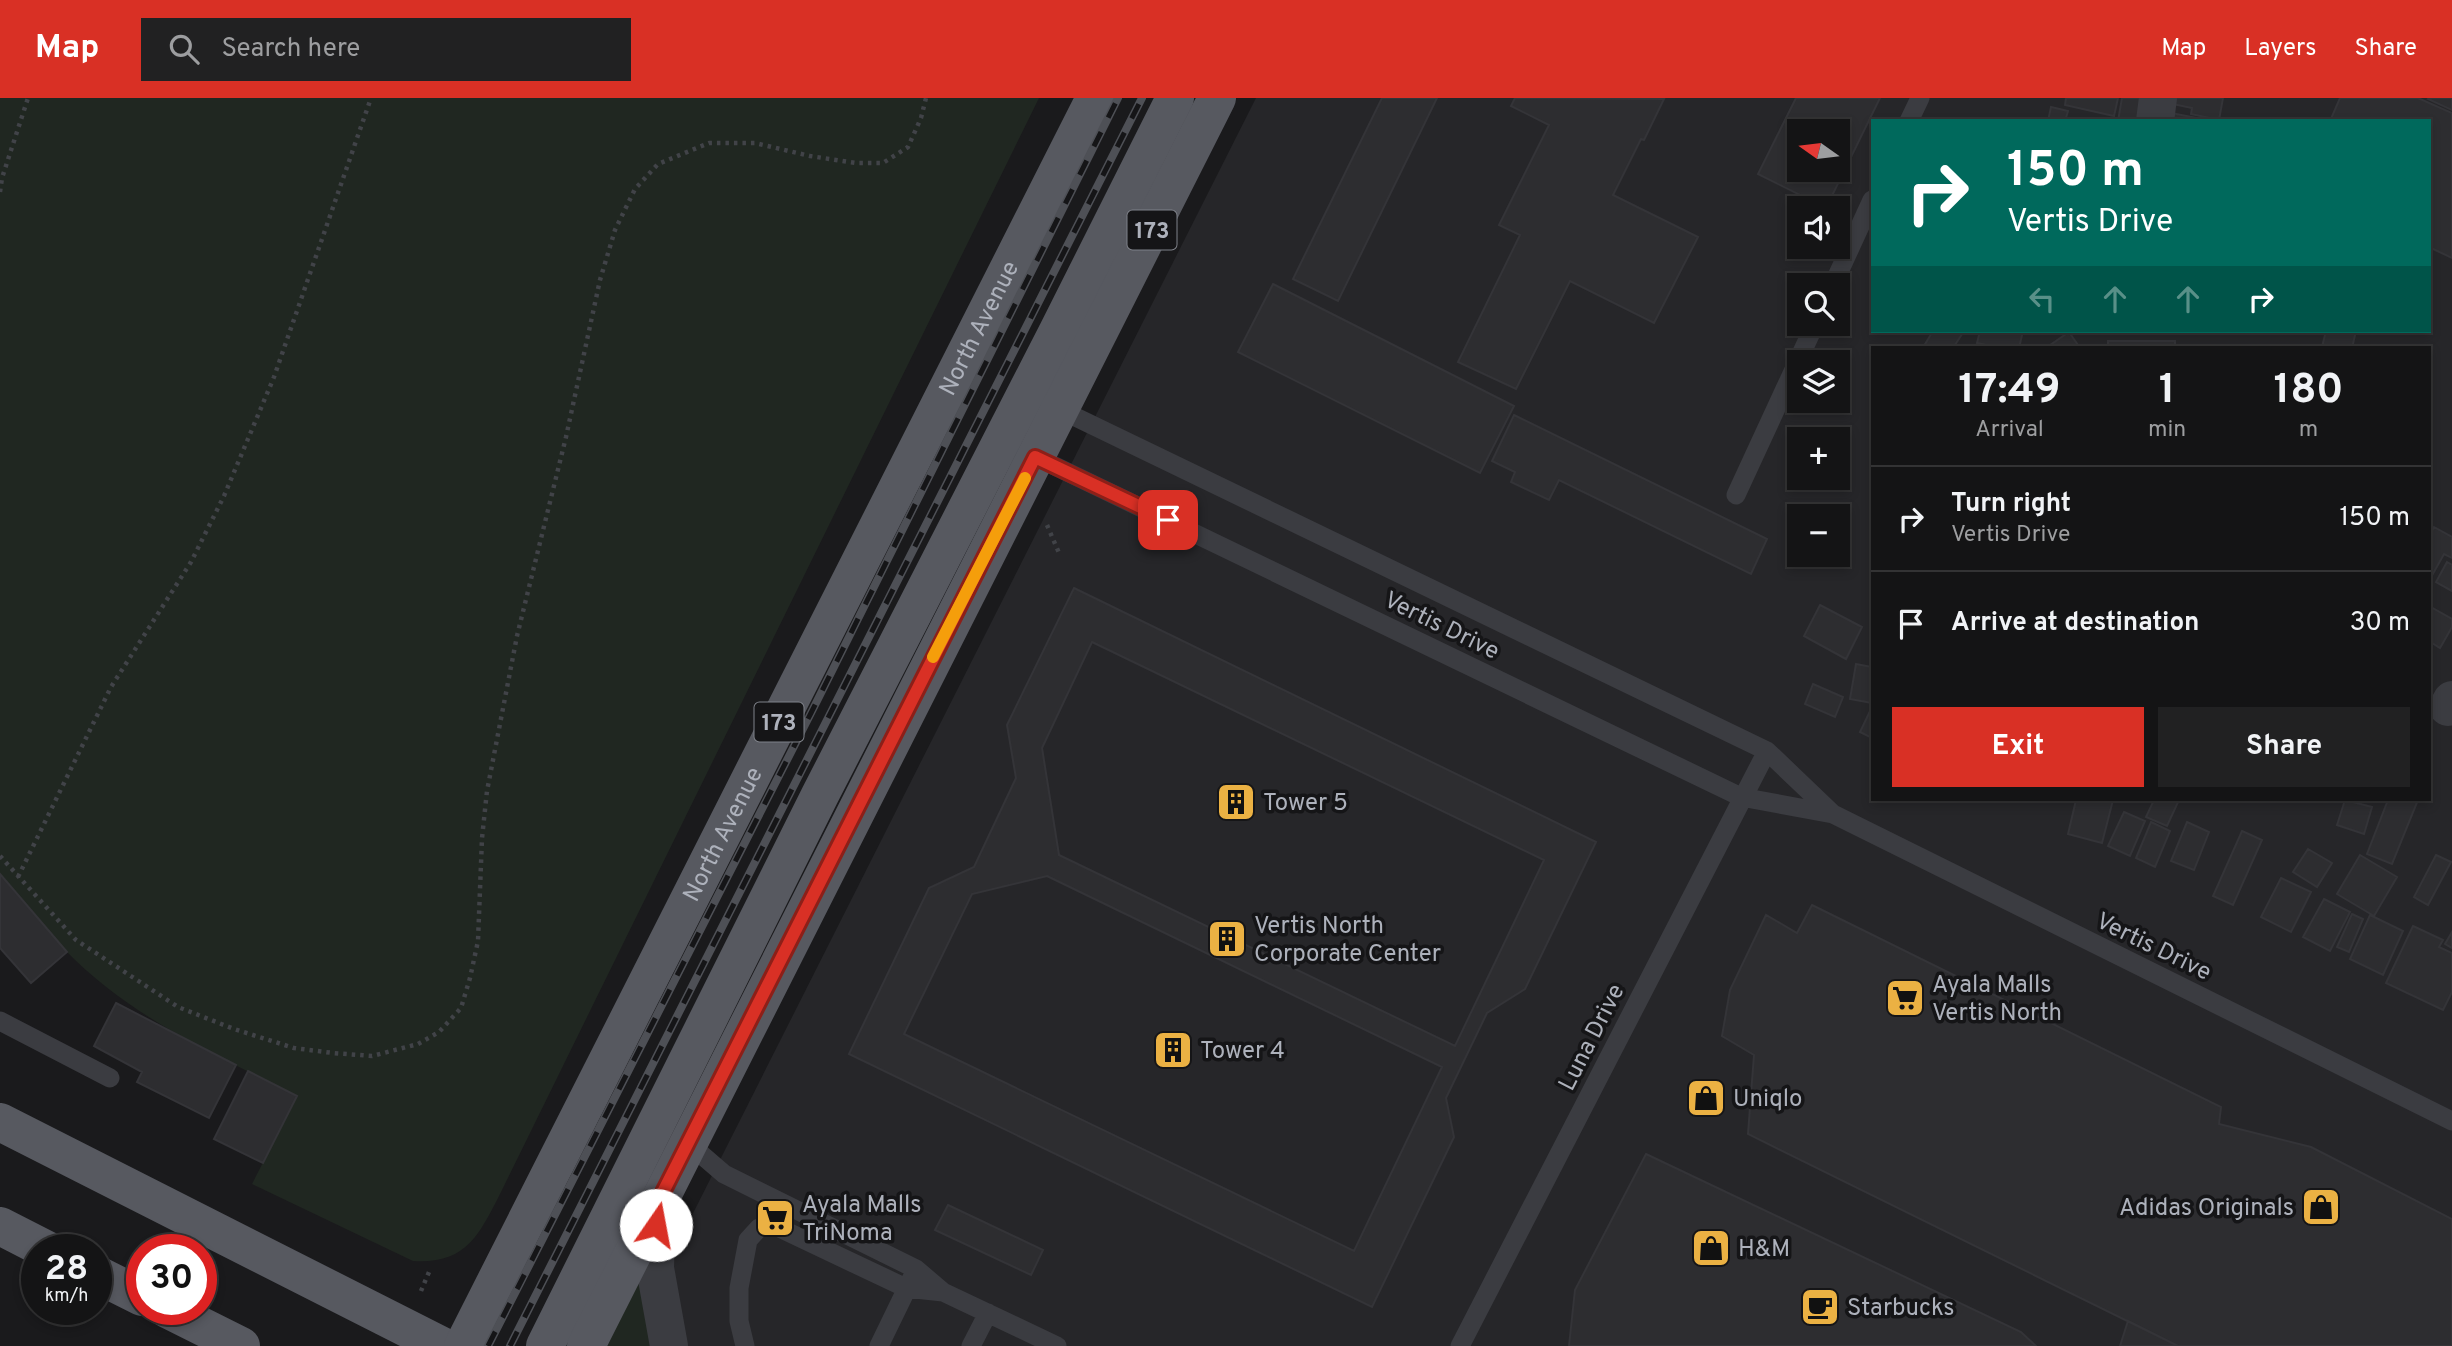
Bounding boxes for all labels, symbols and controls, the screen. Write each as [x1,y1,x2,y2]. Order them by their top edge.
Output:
search box [141,18,631,81]
text: Map [35,28,99,70]
icon: search [165,30,203,68]
text: Search here [221,33,360,66]
text: Map [2161,34,2206,64]
text: Layers [2244,34,2316,64]
text: Share [2354,34,2417,64]
north arrow [1787,119,1850,182]
map controls [1787,119,1850,567]
text: 150 m [2007,142,2144,204]
icon: right [1892,147,1983,238]
button: sound [1787,196,1850,259]
text: Vertis Drive [2007,203,2173,243]
road number: 173 [1128,211,1176,250]
street label: North Avenue [934,257,1027,401]
button: search [1787,273,1850,336]
icon: left [2023,280,2061,318]
icon: ahead [2096,280,2134,318]
icon: ahead [2169,280,2207,318]
icon: right [2242,280,2280,318]
button: layers [1787,350,1850,413]
text: 17:49 [1958,365,2061,418]
text: 1 [2159,365,2175,418]
text: 180 [2274,365,2344,418]
text: Arrival [1975,416,2044,445]
text: min [2148,416,2186,445]
text: m [2299,416,2318,445]
button: + [1787,427,1850,490]
text: Turn right [1951,488,2071,521]
pin [1138,490,1198,550]
icon: right [1892,500,1930,538]
icon: arrive [1149,501,1187,539]
text: 150 m [2339,502,2410,535]
button: − [1787,504,1850,567]
text: Vertis Drive [1951,521,2070,550]
street label: Vertis Drive [1379,586,1504,668]
icon: arrive [1892,605,1930,643]
text: Arrive at destination [1951,607,2199,640]
text: 30 m [2350,607,2410,640]
road number: 173 [754,702,804,742]
button: Exit [1892,707,2144,787]
button: Share [2158,707,2410,787]
street label: North Avenue [677,762,771,907]
building icon: Tower 5 [1215,781,1257,823]
place label: Tower 5 [1263,789,1348,819]
street label: Vertis Drive [2091,907,2216,989]
place label: Vertis North Corporate Center [1254,912,1441,970]
building icon: Vertis North Corporate Center [1206,918,1248,960]
place label: Ayala Malls Vertis North [1932,971,2062,1029]
supermarket icon: Ayala Malls Vertis North [1884,977,1926,1019]
street label: Luna Drive [1553,979,1632,1096]
building icon: Tower 4 [1152,1029,1194,1071]
place label: Tower 4 [1200,1037,1285,1067]
shop icon: Uniqlo [1685,1077,1727,1119]
place label: Uniqlo [1733,1085,1802,1115]
shop icon: Adidas Originals [2300,1186,2342,1228]
position arrow [619,1188,693,1262]
place label: Ayala Malls TriNoma [802,1191,922,1249]
place label: Adidas Originals [2119,1194,2294,1224]
supermarket icon: Ayala Malls TriNoma [754,1197,796,1239]
shop icon: H&M [1690,1227,1732,1269]
speed limit sign: 30 [126,1234,217,1325]
place label: H&M [1738,1235,1790,1265]
text: 28 [45,1248,88,1292]
text: km/h [45,1285,88,1308]
cafe icon: Starbucks [1799,1286,1841,1328]
place label: Starbucks [1847,1294,1955,1324]

